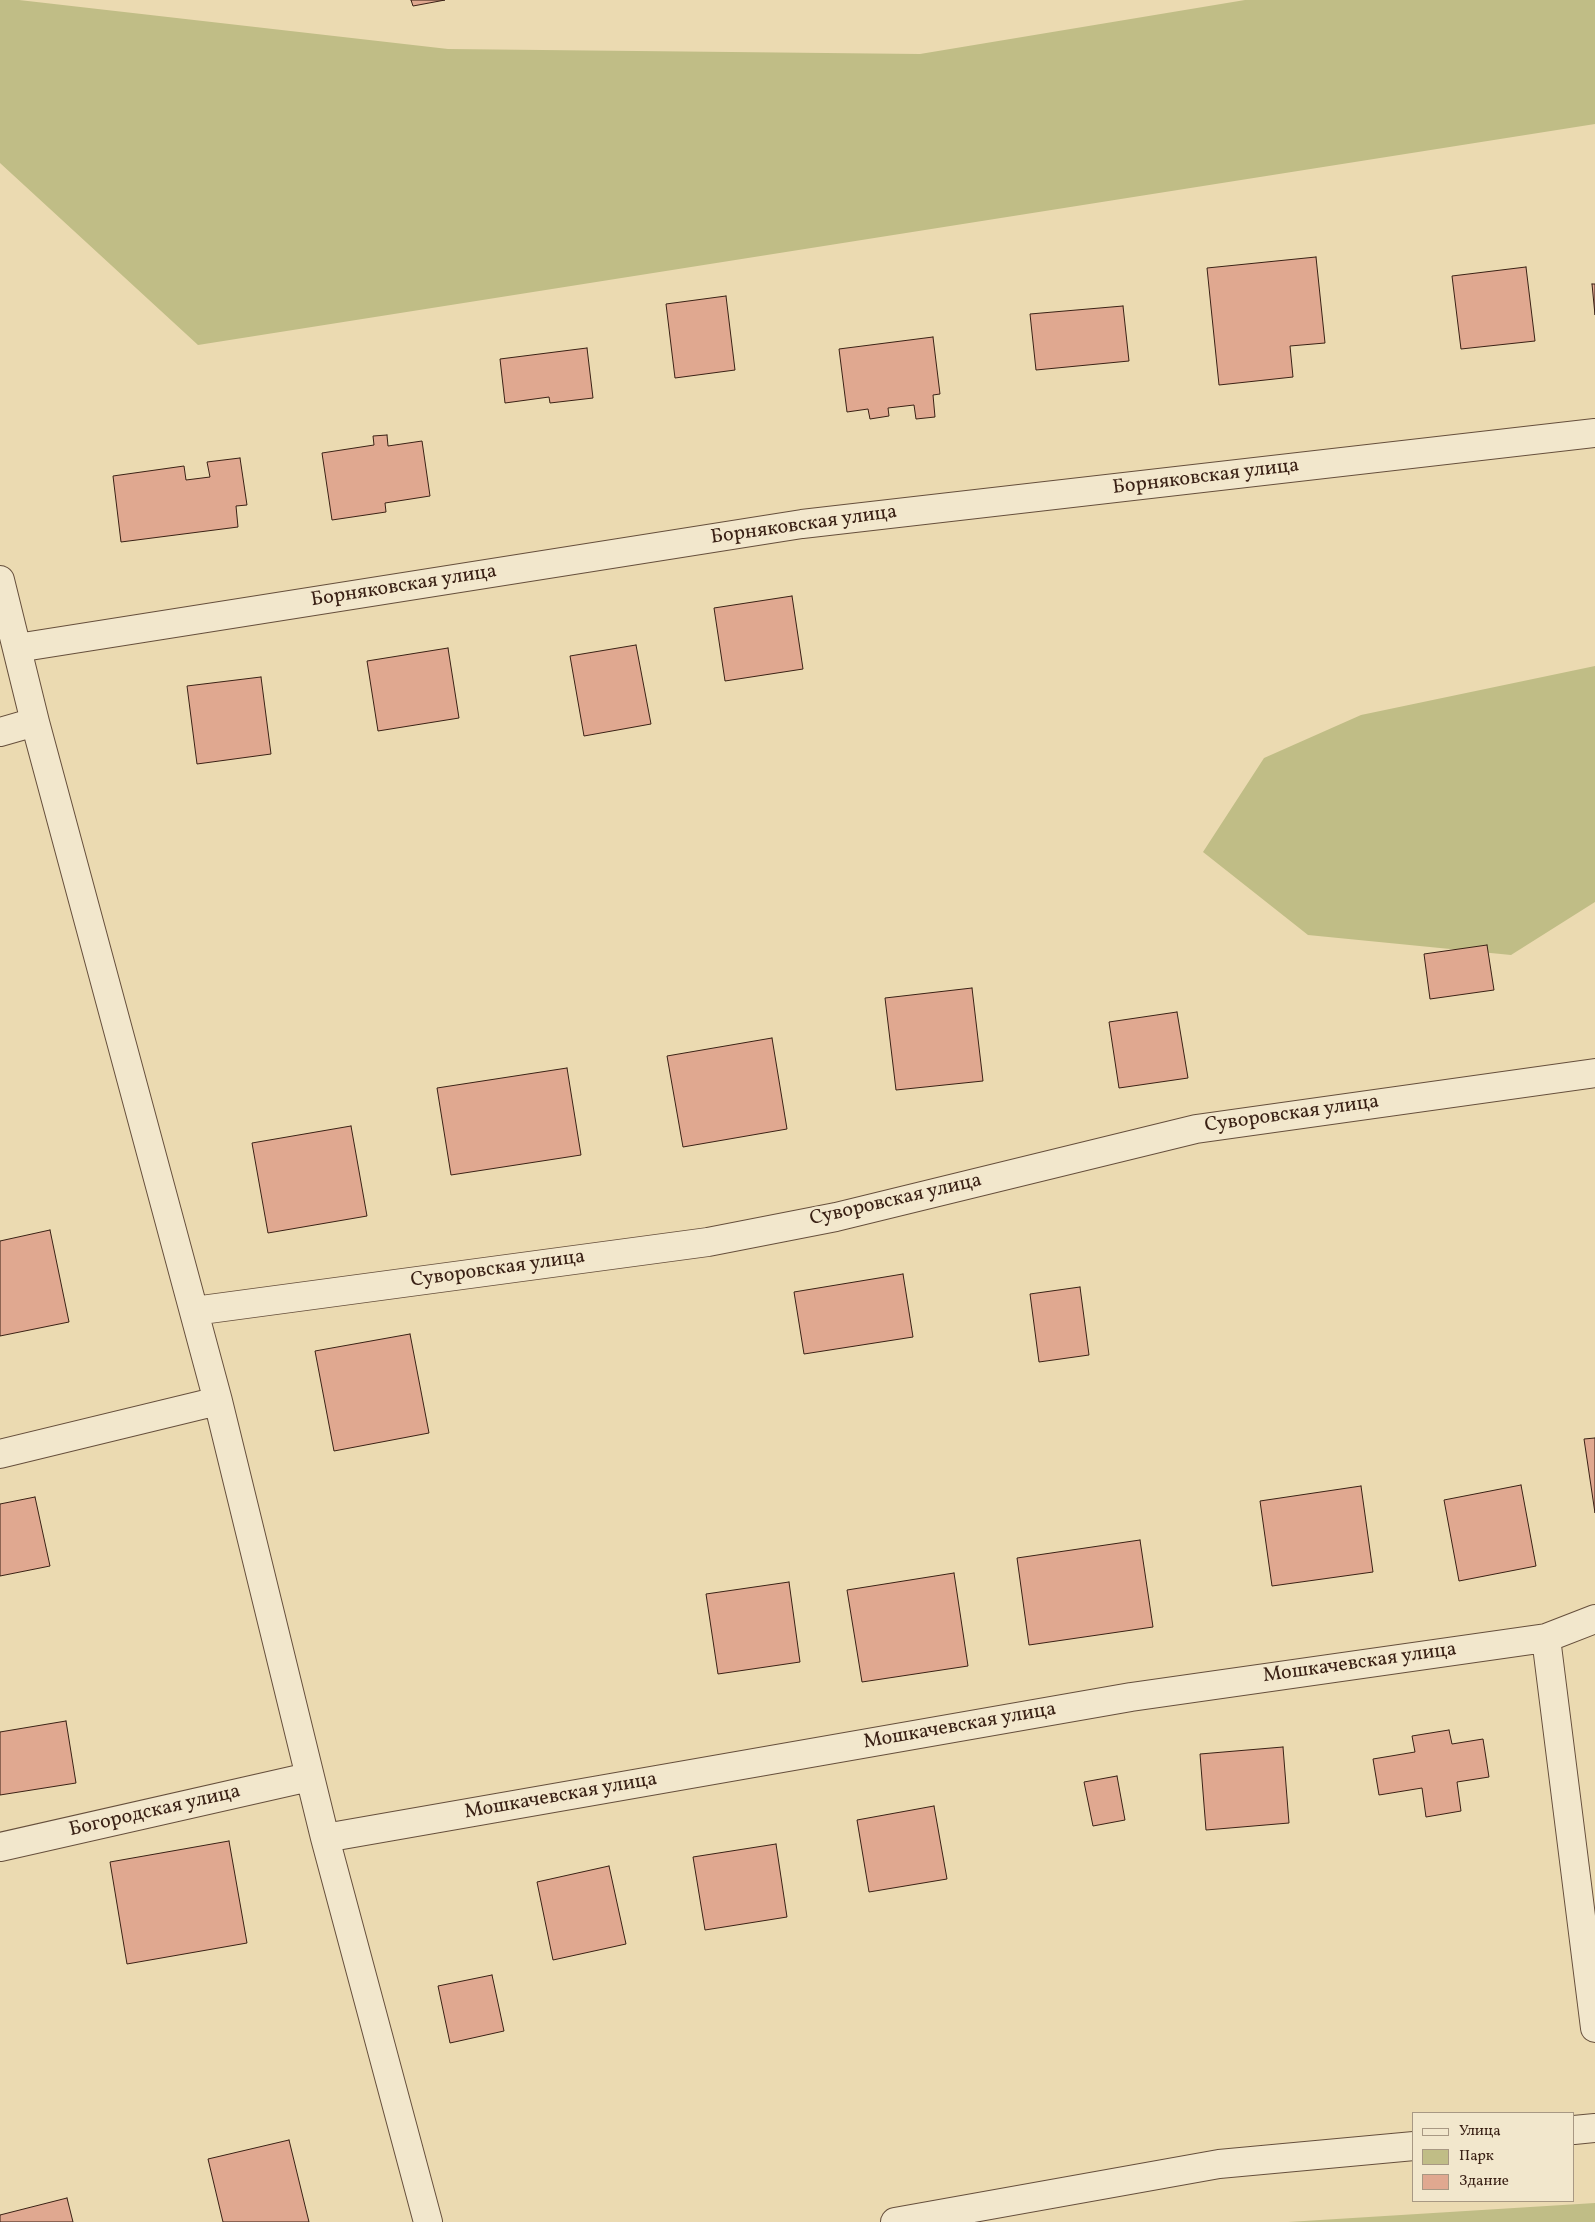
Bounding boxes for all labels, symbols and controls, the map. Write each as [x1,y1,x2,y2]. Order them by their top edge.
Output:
street label: Борняковская улица [1111,455,1301,501]
street label: Борняковская улица [709,501,899,551]
street label: Борняковская улица [309,560,499,614]
street label: Суворовская улица [1203,1091,1381,1139]
street label: Суворовская улица [808,1170,984,1232]
street label: Суворовская улица [409,1246,587,1294]
street label: Мошкачевская улица [1262,1639,1458,1689]
street label: Мошкачевская улица [862,1698,1058,1756]
street label: Мошкачевская улица [463,1768,659,1826]
street label: Богородская улица [67,1781,243,1843]
legend [1412,2112,1575,2202]
text: Улица [1459,2121,1501,2142]
text: Парк [1459,2146,1494,2167]
text: Здание [1459,2171,1509,2192]

